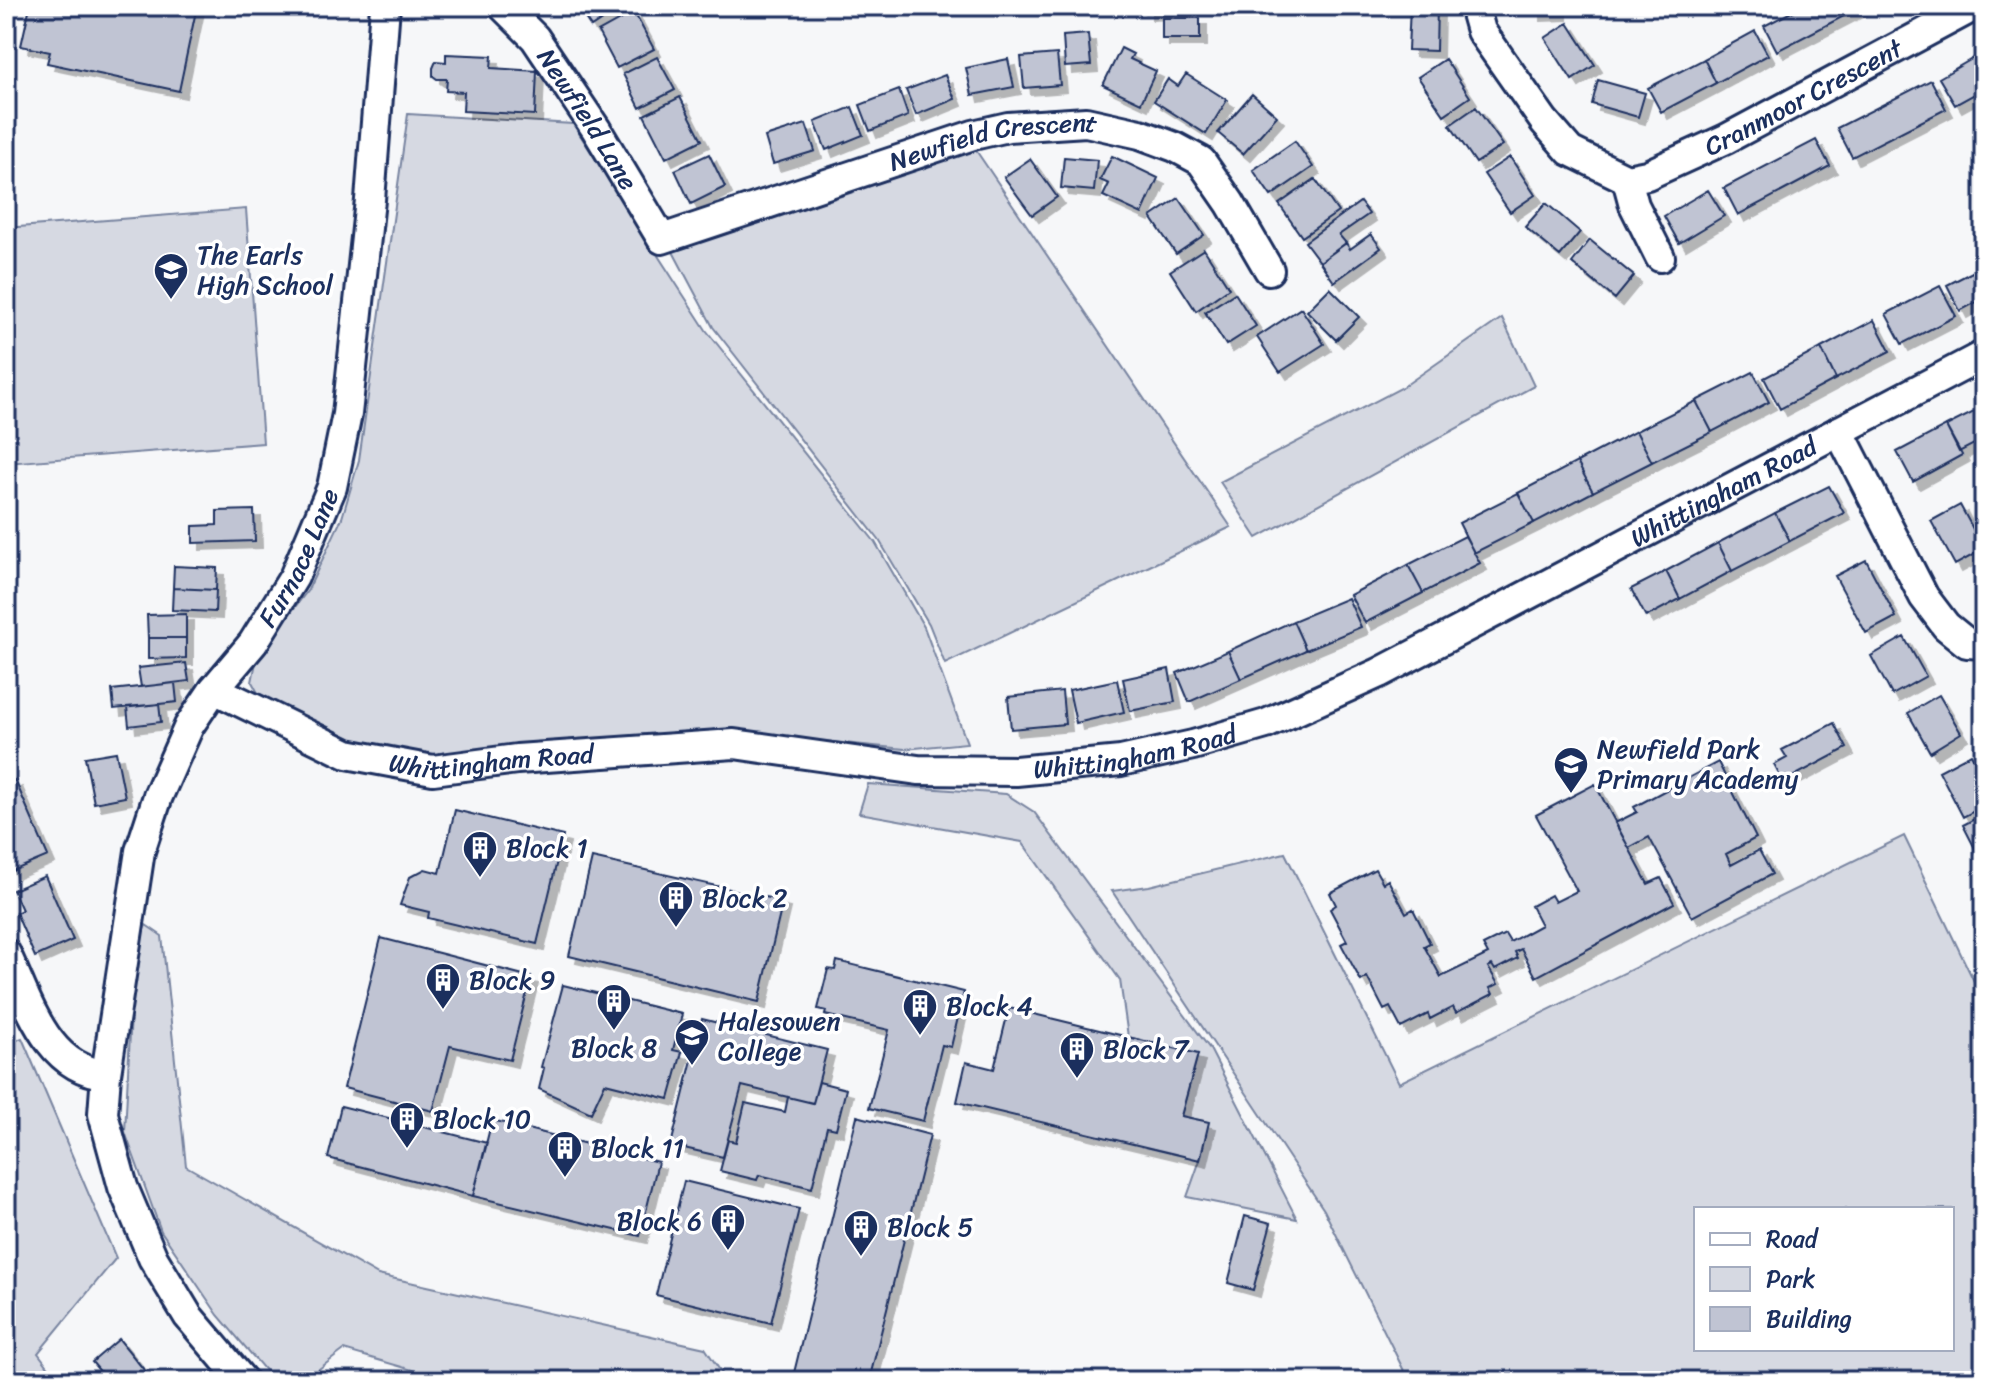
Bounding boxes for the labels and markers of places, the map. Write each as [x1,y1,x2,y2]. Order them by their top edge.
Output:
place label: The Earls High School [197,232,333,308]
school or university icon: The Earls High School [152,251,190,301]
place label: Newfield Park Primary Academy [1597,726,1799,802]
school or university icon: Newfield Park Primary Academy [1552,745,1590,795]
place label: Block 1 [506,825,588,871]
building icon: Block 1 [461,829,499,879]
place label: Block 2 [702,875,788,921]
building icon: Block 2 [657,879,695,929]
place label: Block 9 [469,957,556,1003]
building icon: Block 9 [424,961,462,1011]
building icon: Block 8 [595,982,633,1032]
place label: Block 4 [946,983,1033,1029]
building icon: Block 4 [901,987,939,1037]
place label: Halesowen College [718,998,840,1074]
school or university icon: Halesowen College [673,1017,711,1067]
place label: Block 8 [571,1025,657,1071]
place label: Block 7 [1103,1026,1191,1072]
building icon: Block 7 [1058,1030,1096,1080]
place label: Block 10 [433,1096,531,1142]
building icon: Block 10 [388,1100,426,1150]
place label: Block 11 [591,1125,684,1171]
building icon: Block 11 [546,1129,584,1179]
place label: Block 6 [617,1198,702,1244]
building icon: Block 6 [709,1202,747,1252]
place label: Block 5 [887,1204,974,1250]
building icon: Block 5 [842,1208,880,1258]

